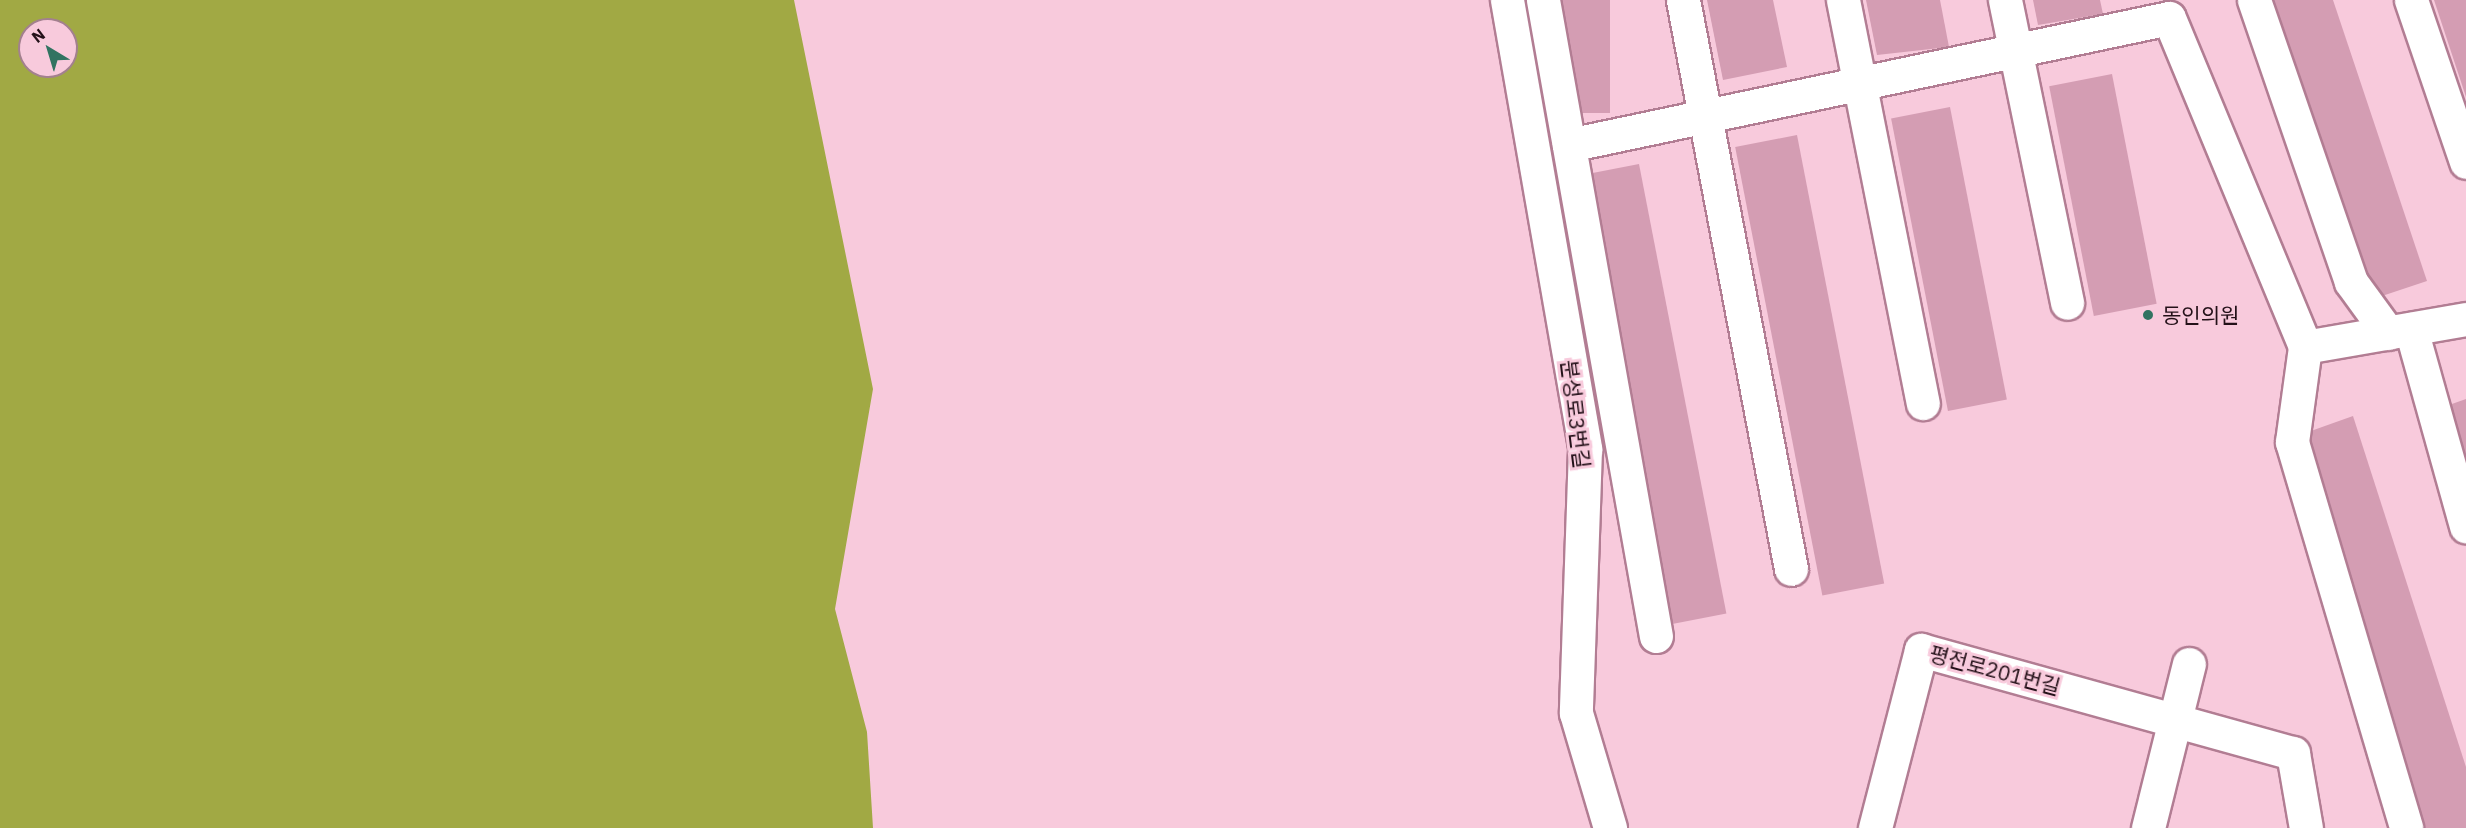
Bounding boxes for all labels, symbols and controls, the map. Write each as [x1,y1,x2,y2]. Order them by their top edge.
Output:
north arrow [18,18,78,78]
text: N [27,24,49,47]
place label: 동인의원 [2162,302,2239,328]
marker: 동인의원 [2139,306,2157,324]
street label: 분성로3번길 [1557,358,1595,470]
street label: 평전로201번길 [1927,640,2063,700]

